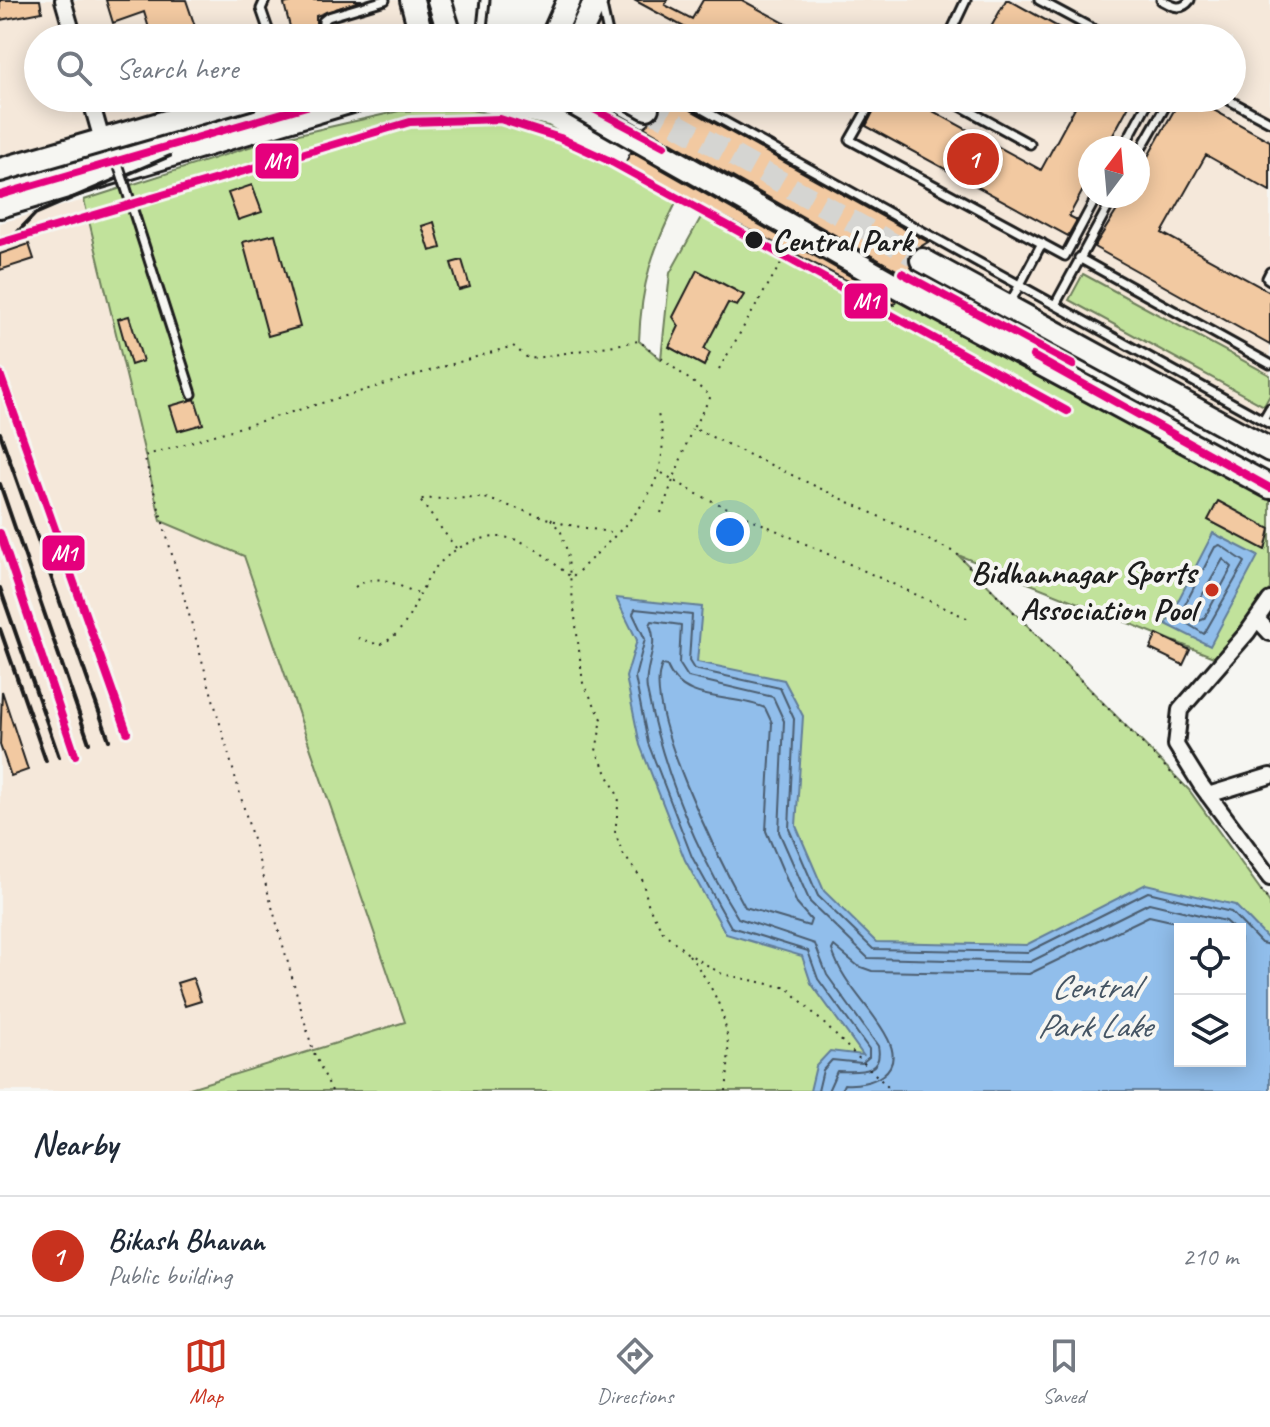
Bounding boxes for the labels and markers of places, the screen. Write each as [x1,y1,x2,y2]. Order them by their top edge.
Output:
pin: 1 [947,129,999,189]
place label: Central Park [772,220,915,261]
marker: Central Park [743,229,765,251]
place label: Bidhannagar Sports Association Pool [971,552,1202,630]
marker: Bidhannagar Sports Association Pool [1203,581,1221,599]

